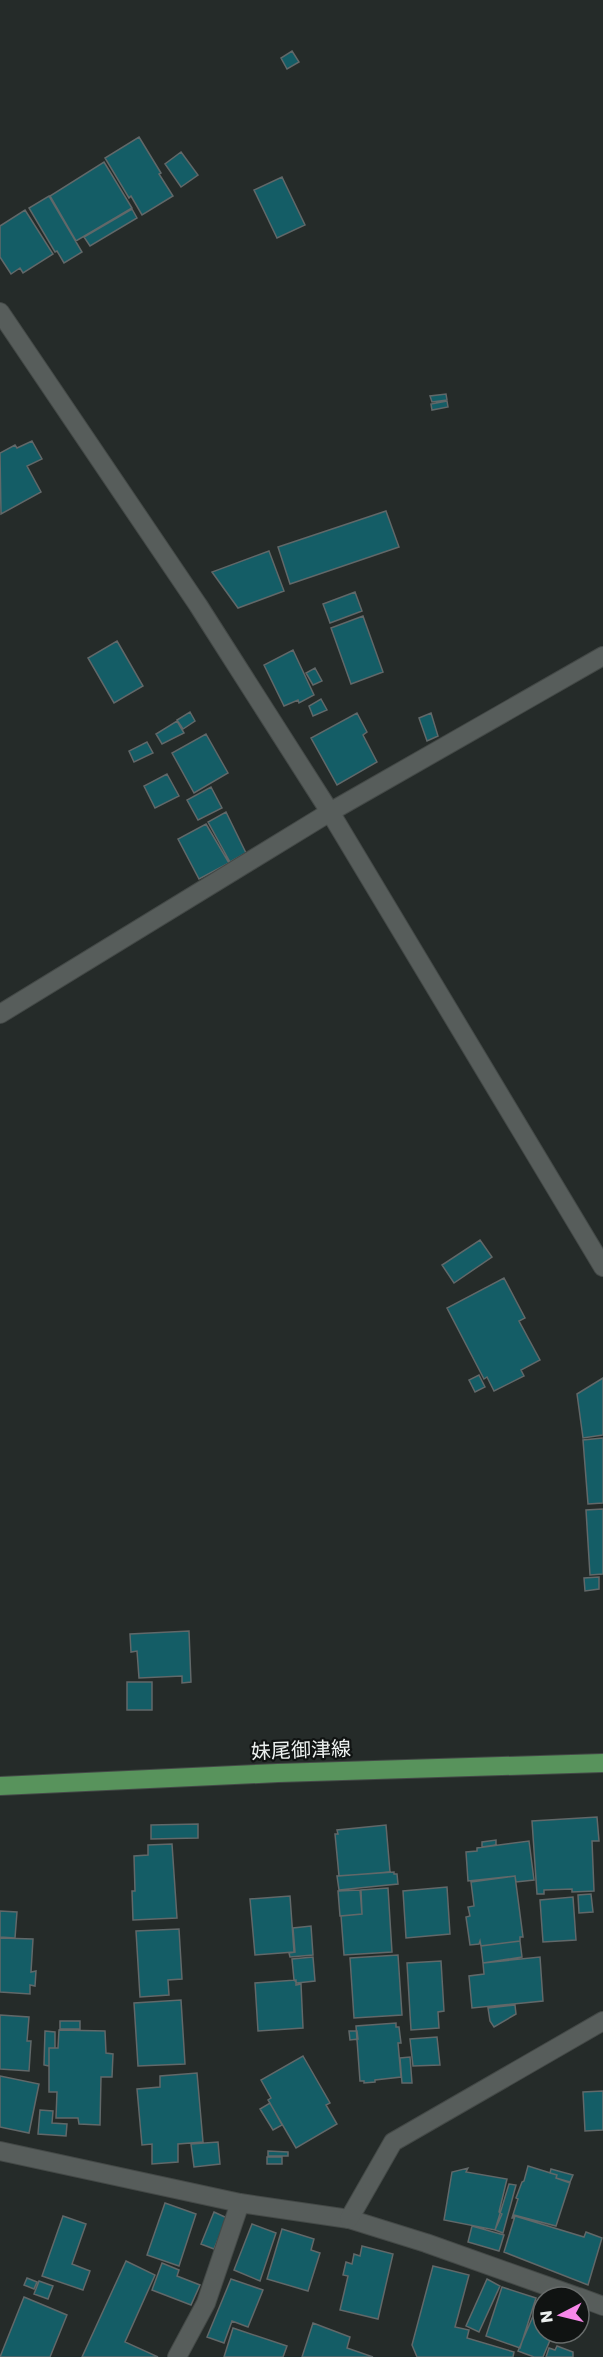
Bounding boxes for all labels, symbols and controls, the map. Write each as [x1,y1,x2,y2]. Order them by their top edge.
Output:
street label: 妹尾御津線 [251,1734,351,1766]
north arrow [531,2285,591,2345]
text: N [534,2309,559,2324]

